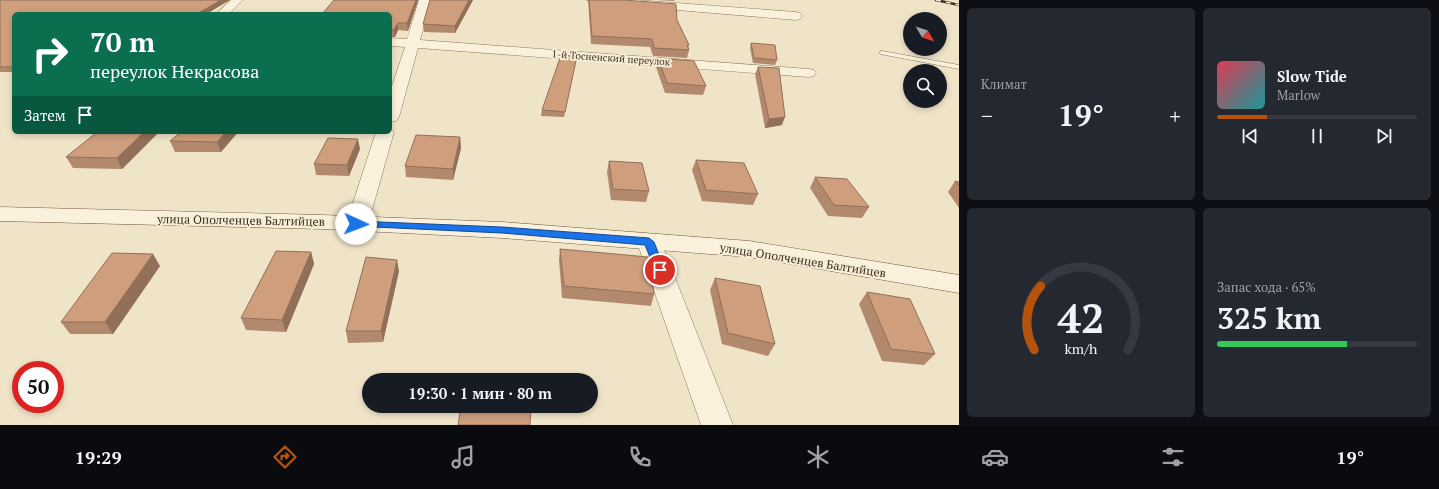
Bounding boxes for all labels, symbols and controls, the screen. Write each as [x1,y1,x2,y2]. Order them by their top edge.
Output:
north arrow [903,12,947,56]
map controls [903,12,947,108]
text: 70 m [90,23,155,60]
icon: right [24,28,76,80]
street label: 1-й Тосненский переулок [551,47,671,69]
text: переулок Некрасова [90,59,259,83]
button: search [903,64,947,108]
text: Slow Tide [1277,66,1347,86]
text: Климат [981,75,1027,93]
text: Marlow [1277,86,1320,104]
text: 19° [1058,95,1104,135]
text: − [981,101,993,130]
text: + [1169,101,1181,130]
icon: arrive [74,104,96,126]
text: Затем [24,105,66,125]
icon: previous [1239,125,1261,147]
icon: pause [1306,125,1328,147]
icon: next [1373,125,1395,147]
position arrow [335,203,377,245]
street label: улица Ополченцев Балтийцев [156,211,325,229]
street label: улица Ополченцев Балтийцев [718,239,887,281]
pin [643,253,677,287]
icon: arrive [649,259,671,281]
text: Запас хода · 65% [1217,278,1316,296]
text: 42 [1057,290,1105,345]
text: 325 km [1217,298,1321,338]
text: km/h [1065,339,1098,358]
speed limit sign: 50 [12,361,64,413]
text: 19:30 · 1 мин · 80 m [408,383,552,403]
icon: directions [271,443,299,471]
icon: music [449,443,477,471]
icon: phone [626,443,654,471]
icon: climate [804,443,832,471]
icon: car [981,443,1009,471]
icon: filters [1159,443,1187,471]
text: 19:29 [75,445,122,469]
text: 19° [1336,445,1364,469]

